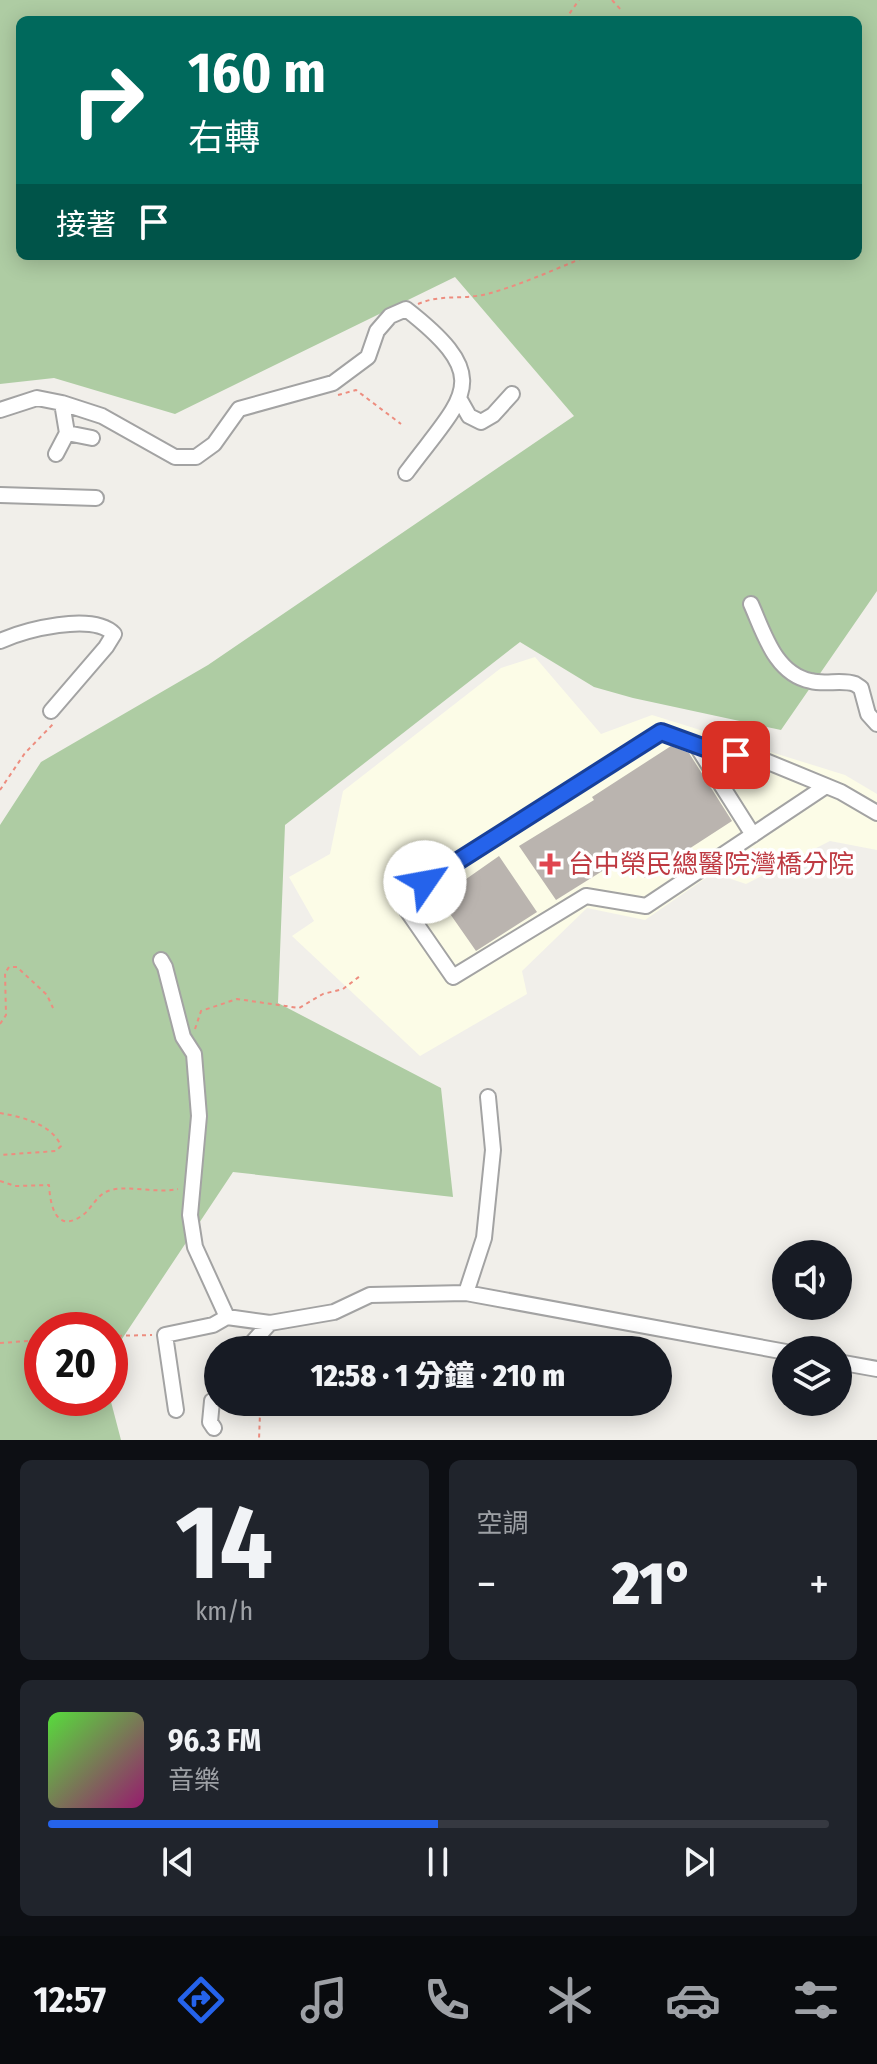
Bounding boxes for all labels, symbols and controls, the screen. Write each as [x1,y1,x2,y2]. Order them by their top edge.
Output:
text: 160 m [188,40,326,107]
icon: right [56,48,160,152]
text: 右轉 [188,116,260,160]
icon: arrive [132,200,176,244]
text: 接著 [56,207,116,243]
pin [702,721,770,789]
icon: arrive [714,733,758,777]
position arrow [383,840,467,924]
place label: 台中榮民總醫院灣橋分院 [568,849,854,880]
marker: 台中榮民總醫院灣橋分院 [539,853,561,875]
map controls [772,1240,852,1416]
button: sound [772,1240,852,1320]
speed limit sign: 20 [24,1312,128,1416]
button: layers [772,1336,852,1416]
text: 12:58 · 1 分鐘 · 210 m [311,1358,565,1394]
text: 14 [176,1481,273,1606]
text: 空調 [477,1508,529,1539]
text: 21° [612,1548,693,1620]
text: − [477,1558,496,1611]
text: + [809,1558,829,1611]
text: km/h [195,1596,253,1627]
text: 96.3 FM [168,1723,261,1759]
text: 音樂 [168,1765,220,1796]
icon: previous [156,1840,200,1884]
icon: pause [416,1840,460,1884]
icon: next [677,1840,721,1884]
icon: directions [173,1972,229,2028]
icon: music [296,1972,352,2028]
icon: phone [419,1972,475,2028]
icon: climate [542,1972,598,2028]
icon: car [665,1972,721,2028]
icon: filters [788,1972,844,2028]
text: 12:57 [33,1978,106,2022]

